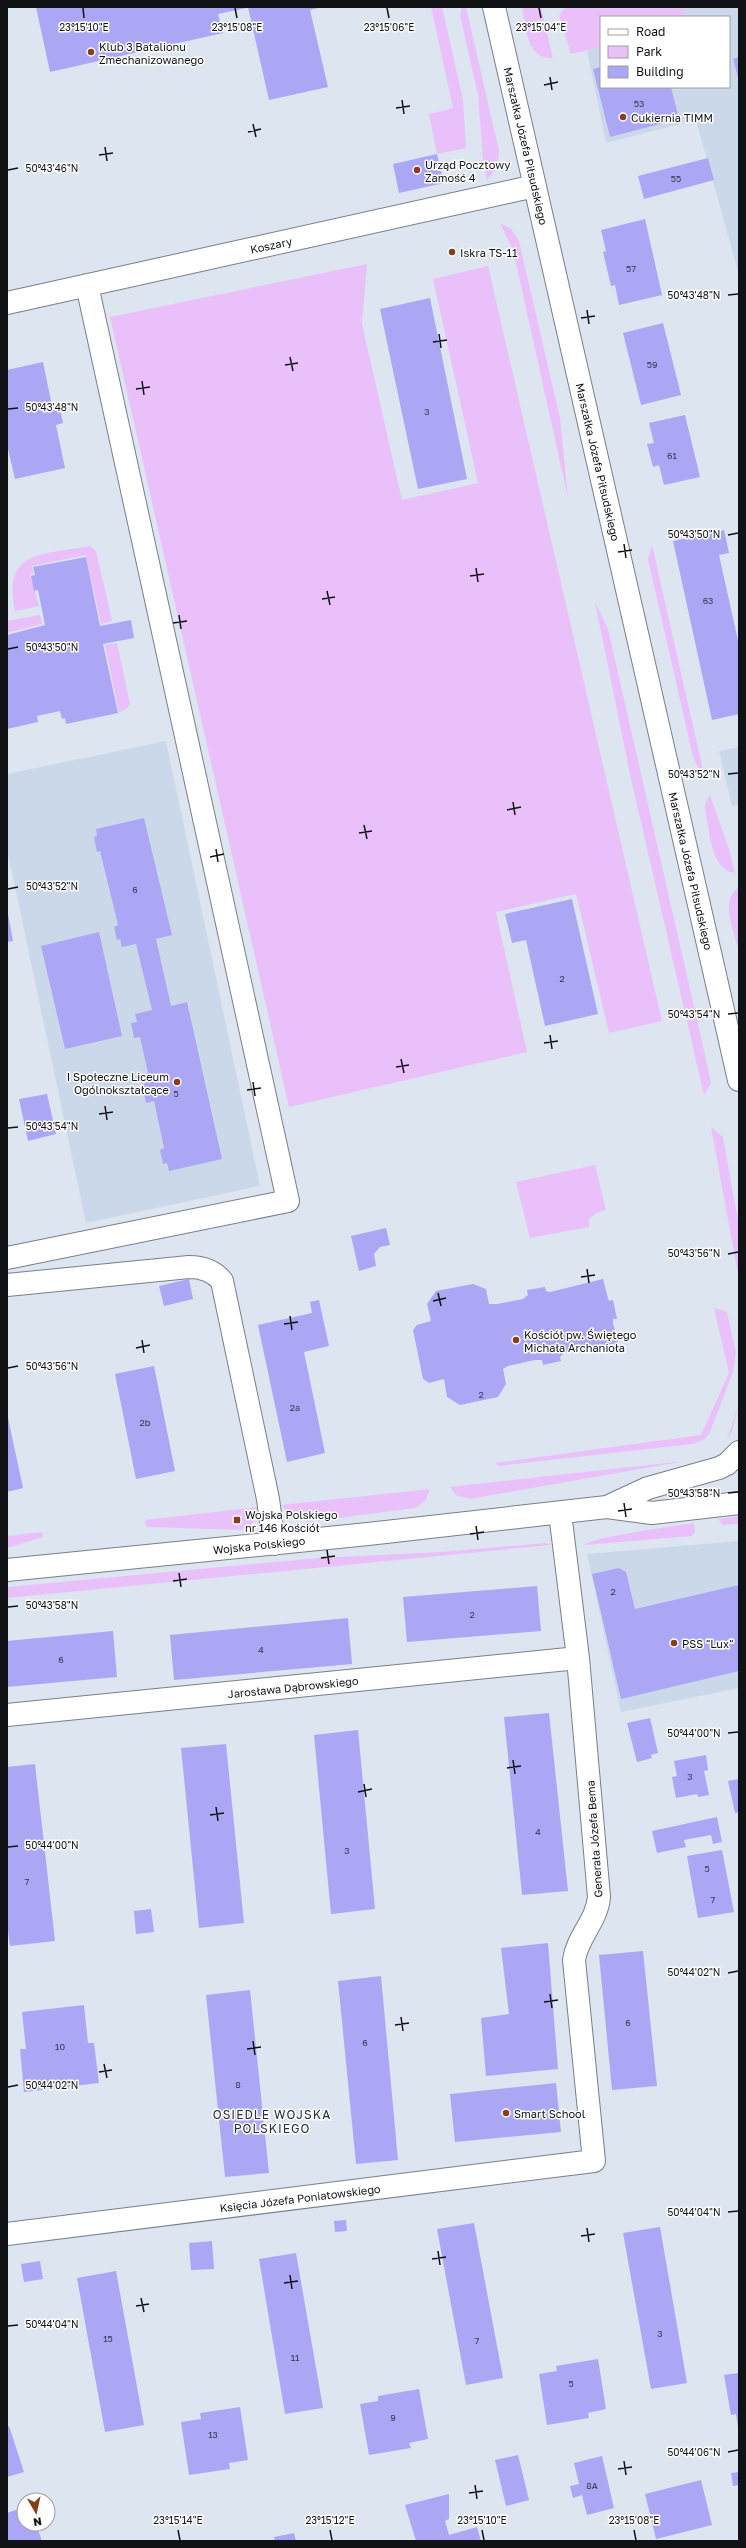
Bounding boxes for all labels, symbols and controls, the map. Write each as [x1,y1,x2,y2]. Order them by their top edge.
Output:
legend [600,16,730,88]
text: 23°15'10"E [59,21,109,33]
text: 23°15'08"E [212,21,262,33]
text: 23°15'06"E [364,21,414,33]
text: 23°15'04"E [516,21,566,33]
text: Road [636,24,665,39]
place label: Klub 3 Batalionu Zmechanizowanego [99,40,204,66]
text: Park [636,44,662,59]
marker: Klub 3 Batalionu Zmechanizowanego [86,47,96,57]
text: Building [636,64,684,79]
street label: Marszałka Józefa Piłsudskiego [501,66,551,227]
house number: 53 [634,98,644,109]
place label: Cukiernia TIMM [631,111,713,124]
marker: Cukiernia TIMM [618,112,628,122]
place label: Urząd Pocztowy Zamość 4 [425,158,510,184]
text: 50°43'46"N [26,162,78,174]
marker: Urząd Pocztowy Zamość 4 [412,165,422,175]
house number: 55 [671,173,681,184]
street label: Koszary [249,234,293,256]
place label: Iskra TS-11 [460,246,517,259]
marker: Iskra TS-11 [447,247,457,257]
house number: 57 [626,263,636,274]
text: 50°43'48"N [668,289,720,301]
house number: 59 [647,359,657,370]
street label: Marszałka Józefa Piłsudskiego [573,382,623,543]
text: 50°43'48"N [26,401,78,413]
house number: 3 [424,406,430,417]
house number: 61 [667,450,678,461]
text: 50°43'50"N [668,528,720,540]
house number: 63 [703,595,713,606]
text: 50°43'50"N [26,641,78,653]
text: 50°43'52"N [668,768,720,780]
street label: Marszałka Józefa Piłsudskiego [666,791,716,952]
text: 50°43'52"N [26,880,78,892]
house number: 6 [132,884,138,895]
house number: 2 [559,973,565,984]
text: 50°43'54"N [668,1008,720,1020]
place label: I Społeczne Liceum Ogólnokształcące [67,1070,169,1096]
marker: I Społeczne Liceum Ogólnokształcące [172,1077,182,1087]
house number: 5 [173,1088,179,1099]
text: 50°43'54"N [26,1120,78,1132]
text: 50°43'56"N [668,1247,720,1259]
place label: Kościół pw. Świętego Michała Archanioła [524,1328,637,1354]
marker: Kościół pw. Świętego Michała Archanioła [511,1335,521,1345]
text: 50°43'56"N [26,1360,78,1372]
house number: 2 [478,1389,484,1400]
house number: 2a [290,1402,300,1413]
house number: 2b [140,1417,151,1428]
text: 50°43'58"N [668,1487,720,1499]
place label: Wojska Polskiego nr 146 Kościół [245,1508,338,1534]
marker: Wojska Polskiego nr 146 Kościół [232,1515,242,1525]
street label: Wojska Polskiego [212,1534,306,1556]
house number: 2 [610,1586,616,1597]
text: 50°43'58"N [26,1599,78,1611]
house number: 2 [469,1609,475,1620]
place label: PSS "Lux" [682,1637,734,1650]
marker: PSS "Lux" [669,1638,679,1648]
house number: 4 [258,1644,264,1655]
house number: 6 [58,1654,64,1665]
street label: Jarosława Dąbrowskiego [227,1674,359,1700]
text: 50°44'00"N [667,1727,721,1739]
house number: 3 [687,1771,693,1782]
street label: Generała Józefa Bema [583,1780,605,1898]
house number: 4 [535,1826,541,1837]
text: 50°44'00"N [25,1839,79,1851]
house number: 3 [344,1845,350,1856]
house number: 5 [704,1863,710,1874]
house number: 7 [25,1876,30,1887]
house number: 7 [711,1894,716,1905]
text: 50°44'02"N [668,1966,720,1978]
house number: 6 [625,2017,631,2028]
house number: 6 [362,2037,368,2048]
house number: 10 [55,2041,65,2052]
text: 50°44'02"N [26,2079,78,2091]
house number: 8 [235,2079,241,2090]
district label: OSIEDLE WOJSKA POLSKIEGO [213,2107,331,2136]
place label: Smart School [514,2107,586,2120]
marker: Smart School [501,2108,511,2118]
street label: Księcia Józefa Poniatowskiego [219,2182,382,2214]
text: 50°44'04"N [667,2206,721,2218]
text: 50°44'04"N [25,2318,79,2330]
house number: 3 [657,2328,663,2339]
house number: 15 [103,2333,113,2344]
house number: 7 [475,2335,480,2346]
house number: 11 [291,2352,300,2363]
house number: 5 [568,2378,574,2389]
house number: 9 [390,2412,396,2423]
house number: 13 [208,2429,218,2440]
text: 50°44'06"N [667,2446,721,2458]
house number: 8A [586,2480,598,2491]
north arrow [16,2492,56,2532]
text: 23°15'14"E [153,2514,203,2526]
text: 23°15'12"E [305,2514,355,2526]
text: 23°15'10"E [457,2514,507,2526]
text: 23°15'08"E [609,2514,659,2526]
text: N [32,2515,43,2529]

